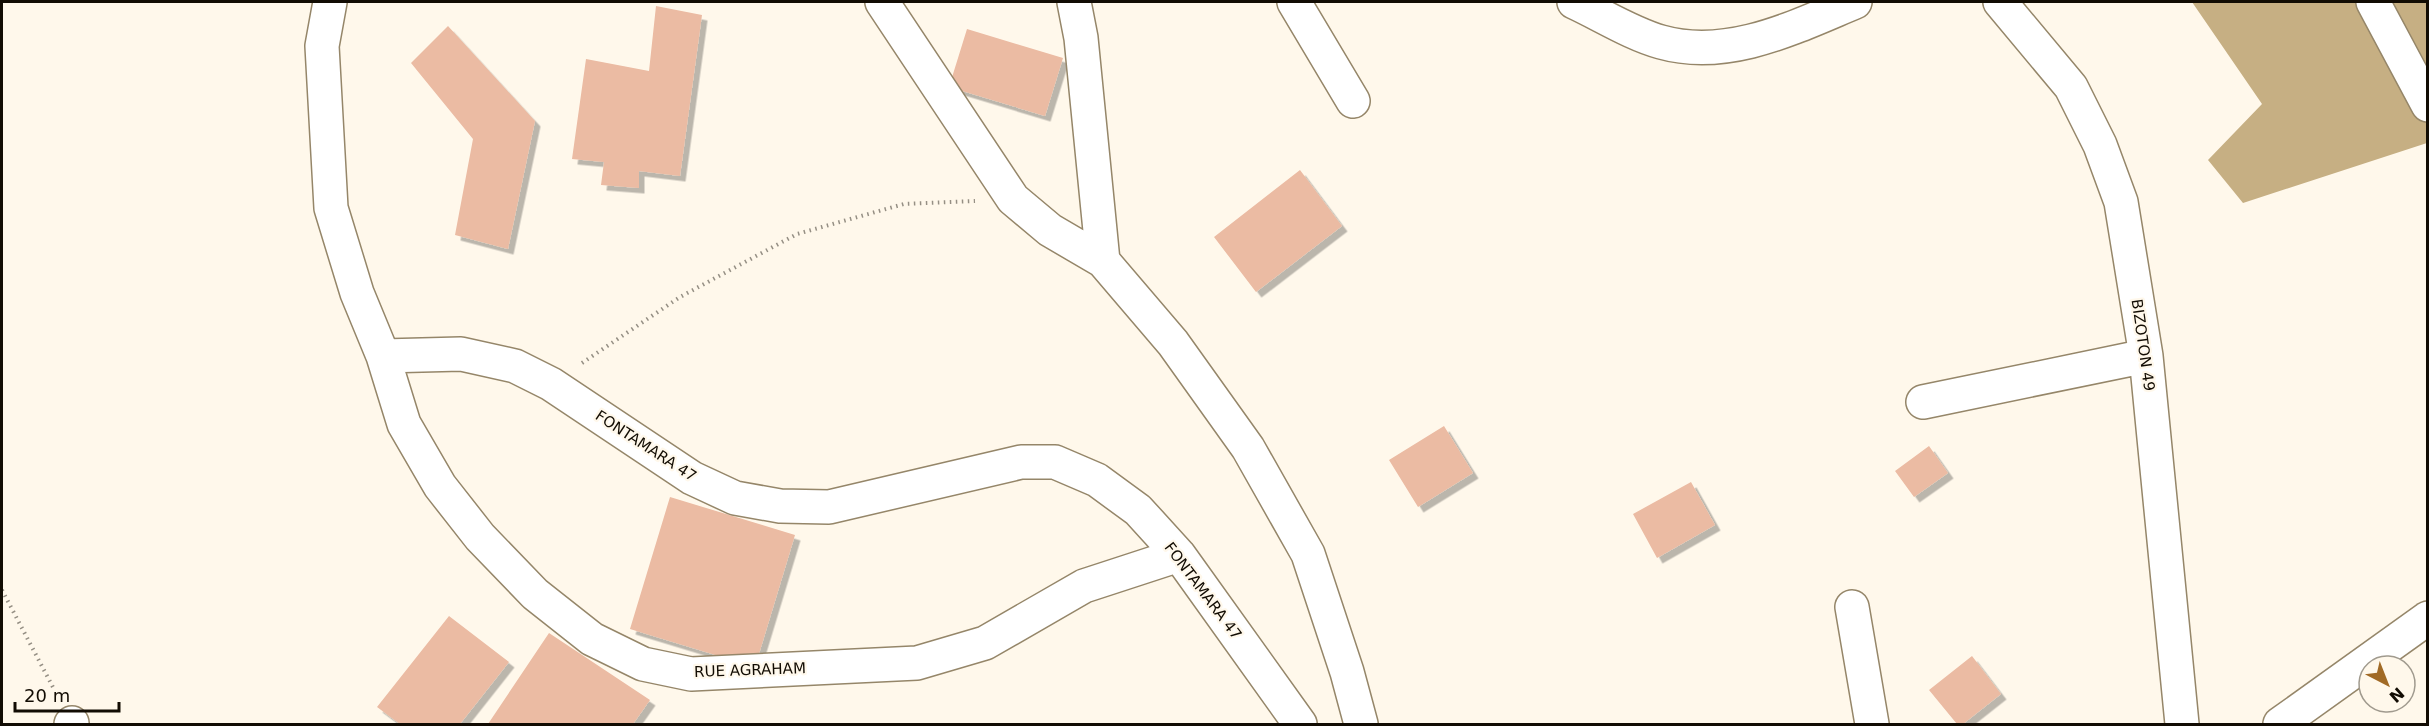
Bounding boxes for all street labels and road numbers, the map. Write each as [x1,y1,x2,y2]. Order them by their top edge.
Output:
street label: BIZOTON 49 [2128,298,2158,392]
street label: FONTAMARA 47 [592,407,700,485]
street label: FONTAMARA 47 [1161,539,1245,643]
street label: RUE AGRAHAM [694,659,806,681]

